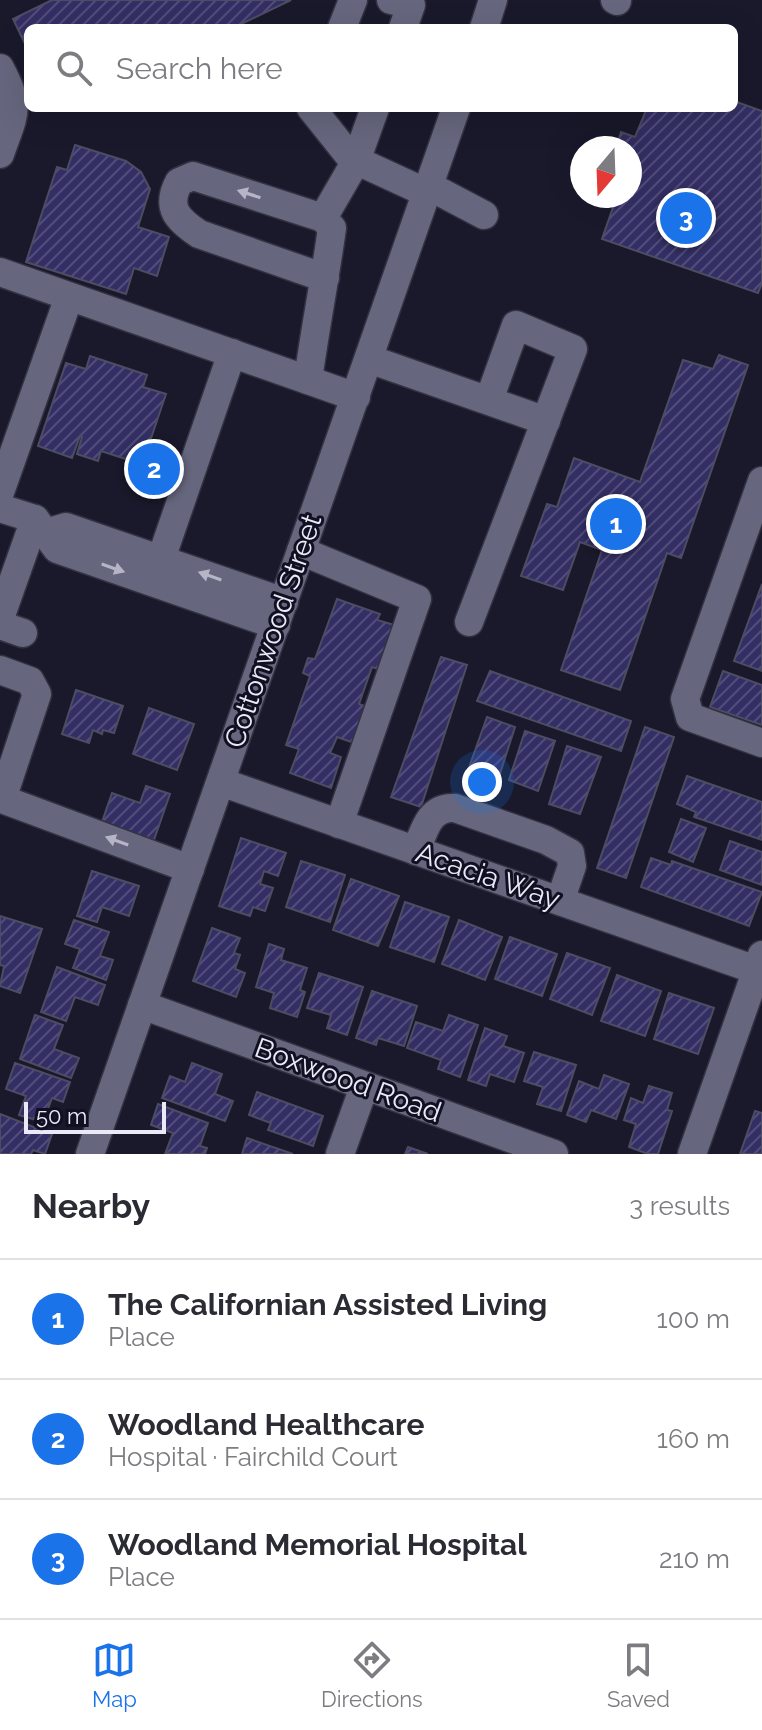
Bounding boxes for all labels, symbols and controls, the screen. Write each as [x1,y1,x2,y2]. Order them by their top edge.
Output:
search box [24,24,738,112]
icon: search [52,46,96,90]
text: Search here [116,51,283,86]
north arrow [570,136,642,208]
one-way arrow [237,187,261,199]
pin: 3 [660,188,712,248]
pin: 2 [128,439,180,499]
pin: 1 [590,494,642,554]
street label: Cottonwood Street [218,509,329,752]
one-way arrow [101,563,125,575]
one-way arrow [198,570,222,582]
your location [462,762,502,802]
one-way arrow [105,835,129,847]
street label: Acacia Way [412,836,564,916]
street label: Boxwood Road [250,1031,446,1129]
scale bar [24,1098,166,1134]
text: 50 m [36,1103,87,1129]
text: Nearby [32,1186,150,1226]
text: 3 results [629,1191,730,1221]
text: The Californian Assisted Living [108,1287,547,1322]
text: 1 [52,1304,64,1334]
text: 100 m [657,1304,730,1334]
text: Place [108,1322,175,1352]
text: Woodland Healthcare [108,1407,424,1442]
text: 2 [51,1424,65,1454]
text: 160 m [657,1424,730,1454]
text: Hospital · Fairchild Court [108,1442,398,1472]
text: Woodland Memorial Hospital [108,1527,527,1562]
text: 3 [51,1544,65,1574]
text: 210 m [659,1544,730,1574]
text: Place [108,1562,175,1592]
tab: Map [92,1638,137,1712]
tab: Directions [321,1638,423,1712]
tab: Saved [607,1638,670,1712]

